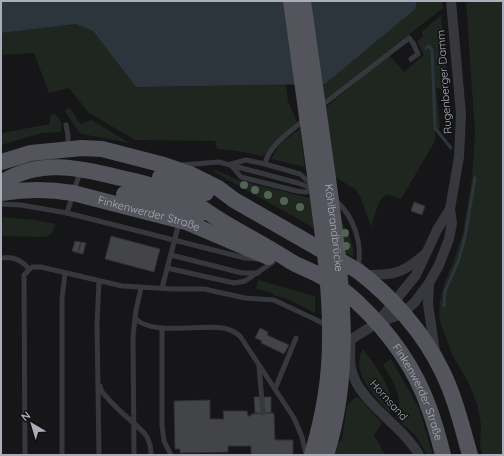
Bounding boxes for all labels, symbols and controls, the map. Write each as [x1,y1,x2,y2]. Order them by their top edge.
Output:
street label: Rugenberger Damm [433,29,455,135]
street label: Köhlbrandbrücke [322,183,346,272]
street label: Finkenwerder Straße [96,193,202,234]
street label: Finkenwerder Straße [390,341,446,442]
street label: Hornsand [367,377,411,423]
north arrow [12,404,52,444]
text: N [18,408,33,424]

